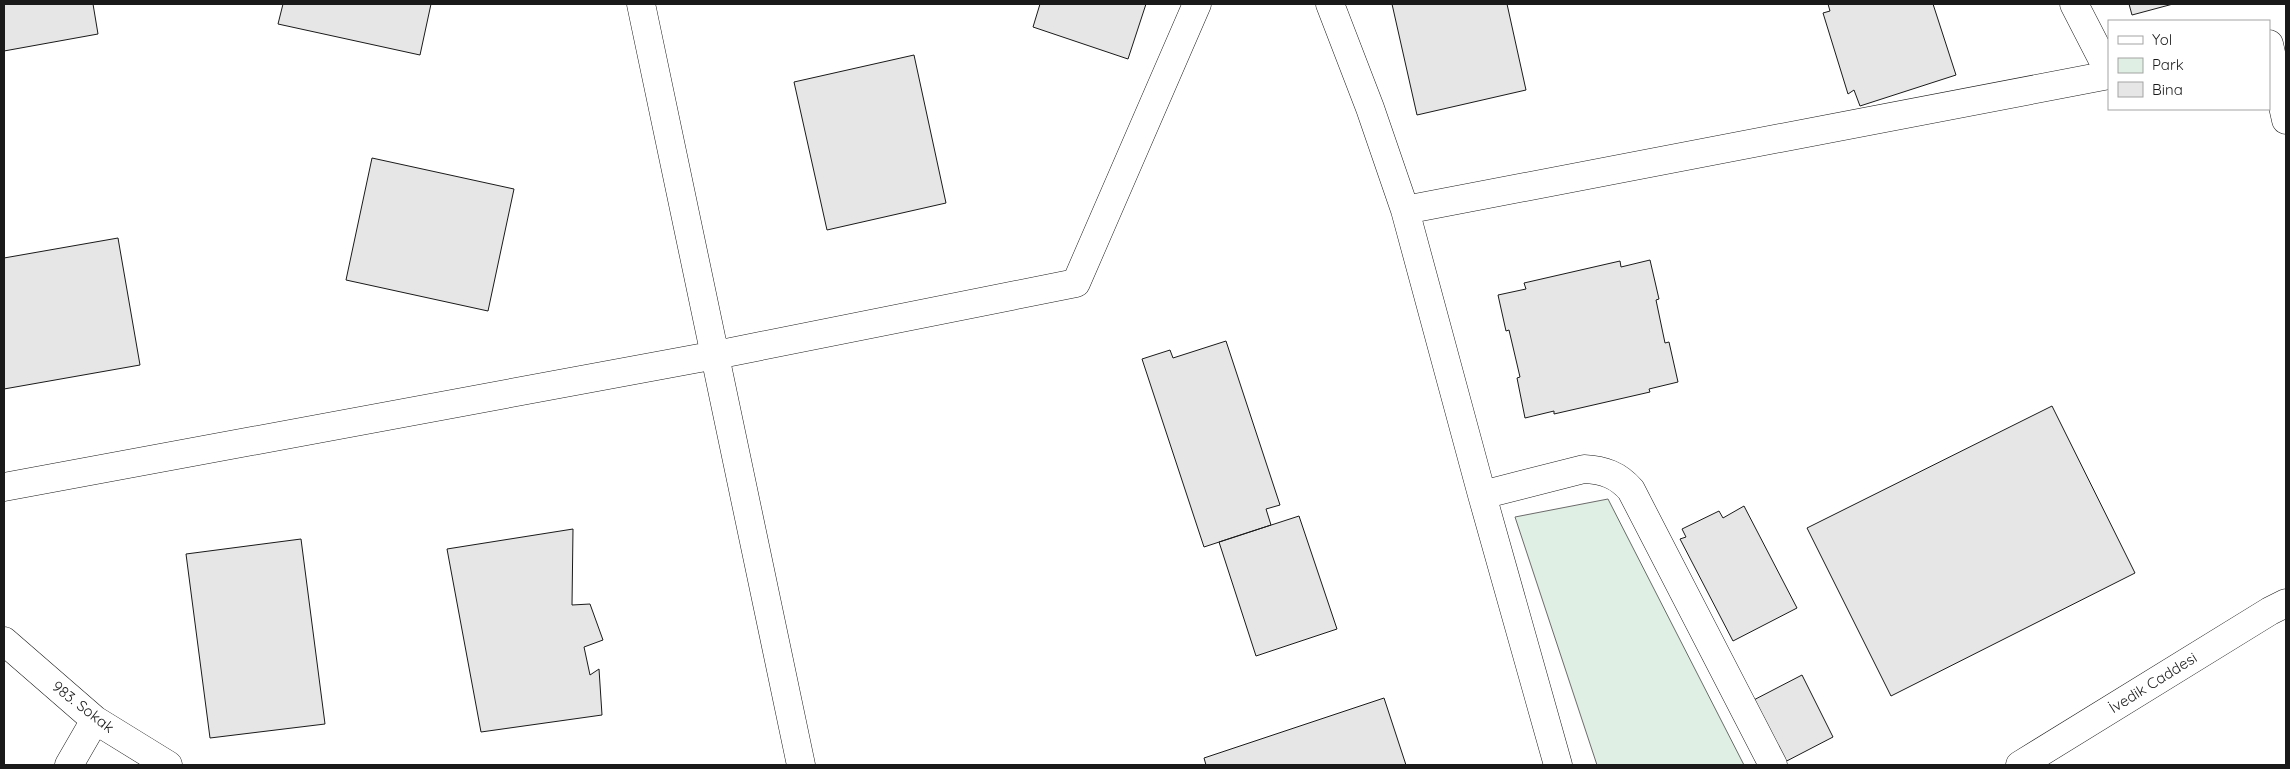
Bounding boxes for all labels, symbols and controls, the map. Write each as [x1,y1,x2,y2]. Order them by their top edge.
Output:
legend [2108,20,2270,110]
text: Yol [2152,30,2172,49]
text: Park [2152,55,2184,74]
text: Bina [2152,80,2183,99]
street label: İvedik Caddesi [2105,648,2200,717]
street label: 983. Sokak [48,676,118,737]

